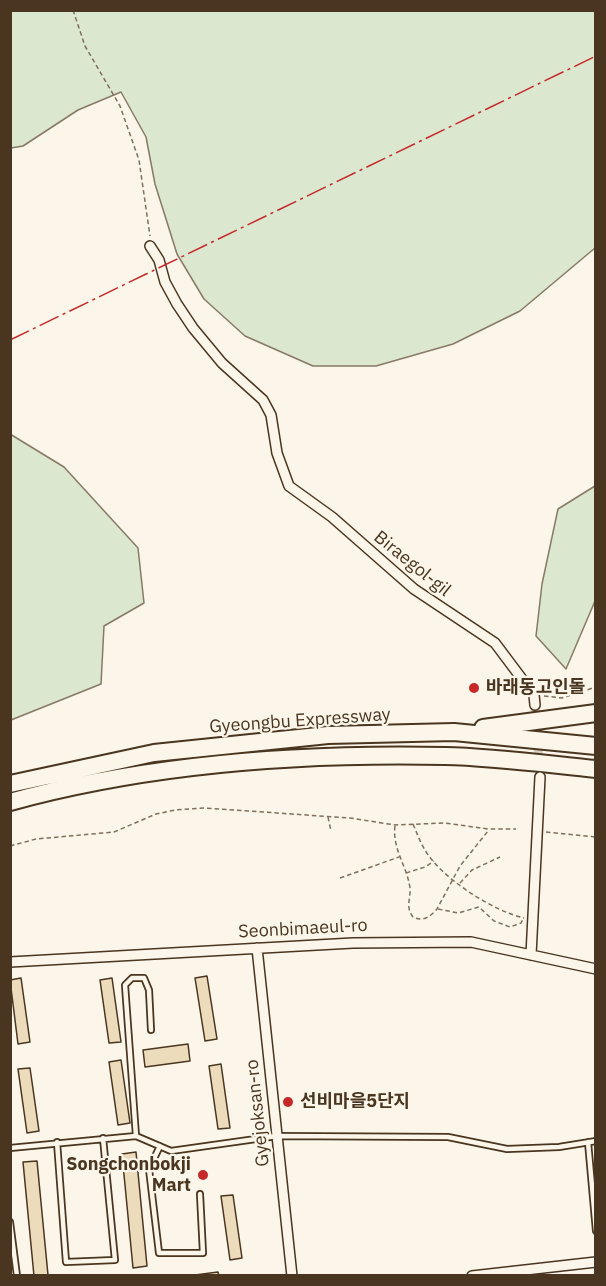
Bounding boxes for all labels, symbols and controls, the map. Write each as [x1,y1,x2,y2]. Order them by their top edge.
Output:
street label: Biraegol-gil [369,526,455,602]
place label: 바래동고인돌 [486,677,585,699]
marker: 바래동고인돌 [467,681,481,695]
street label: Gyeongbu Expressway [209,704,391,738]
street label: Seonbimaeul-ro [238,915,368,943]
street label: Gyejoksan-ro [242,1058,274,1168]
place label: 선비마을5단지 [300,1091,410,1113]
marker: 선비마을5단지 [281,1095,295,1109]
place label: Songchonbokji Mart [66,1154,191,1196]
marker: Songchonbokji Mart [196,1168,210,1182]

